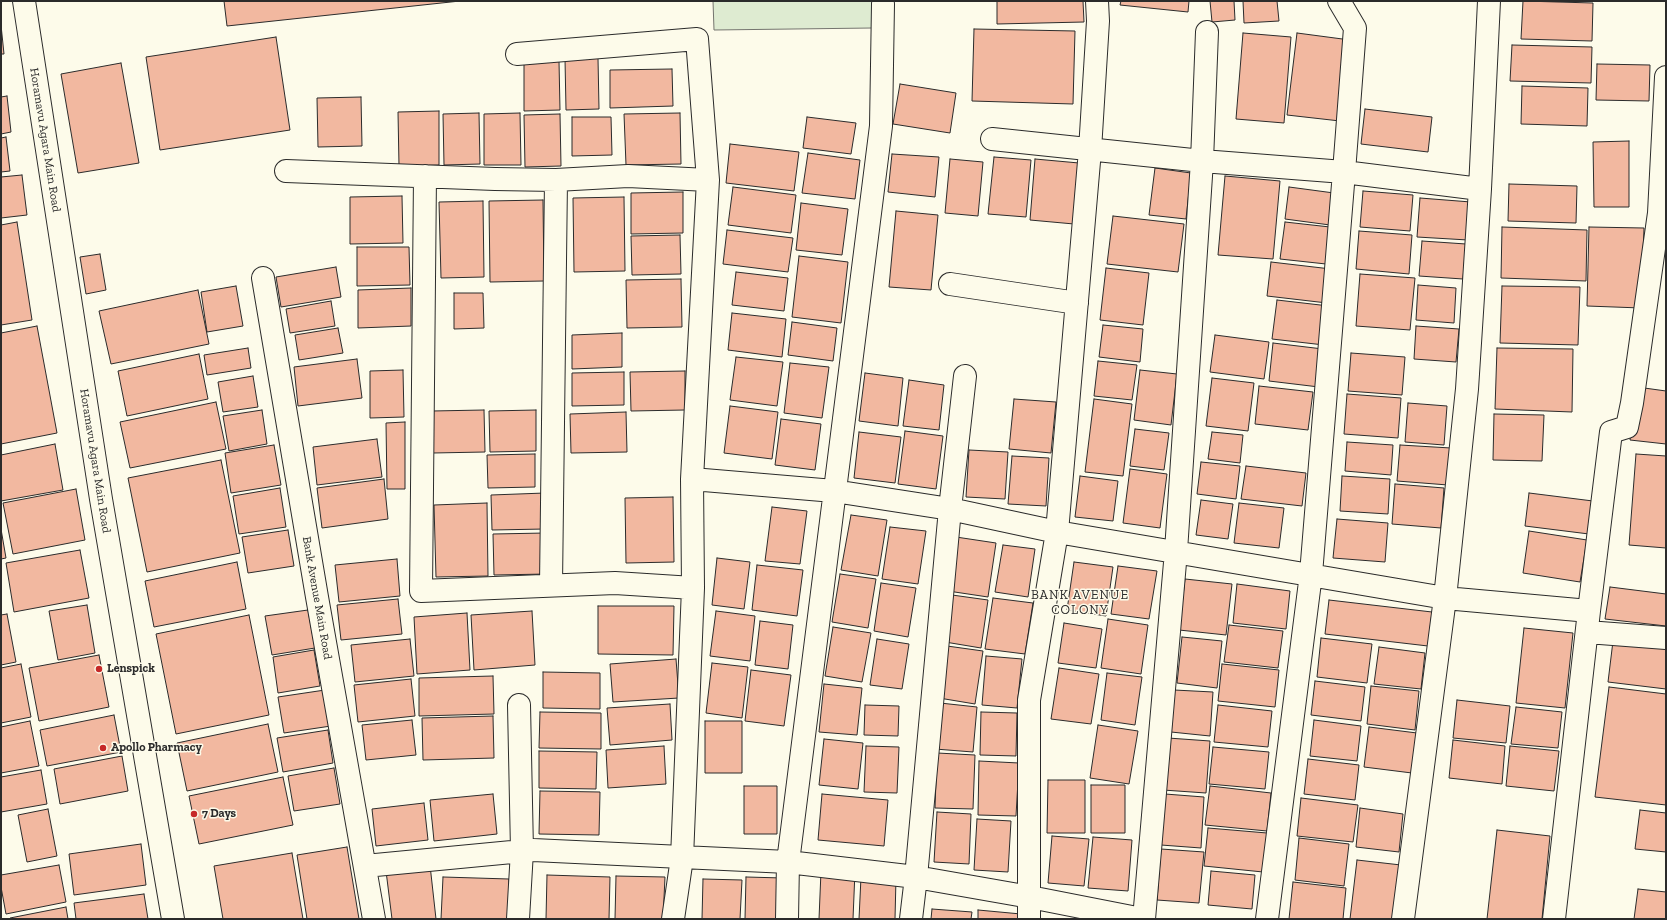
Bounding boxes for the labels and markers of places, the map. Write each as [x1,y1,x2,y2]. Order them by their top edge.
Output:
place label: Lenspick [107,662,155,676]
marker: Lenspick [94,664,104,674]
place label: Apollo Pharmacy [111,741,202,755]
marker: Apollo Pharmacy [98,743,108,753]
place label: 7 Days [202,807,236,821]
marker: 7 Days [189,809,199,819]

